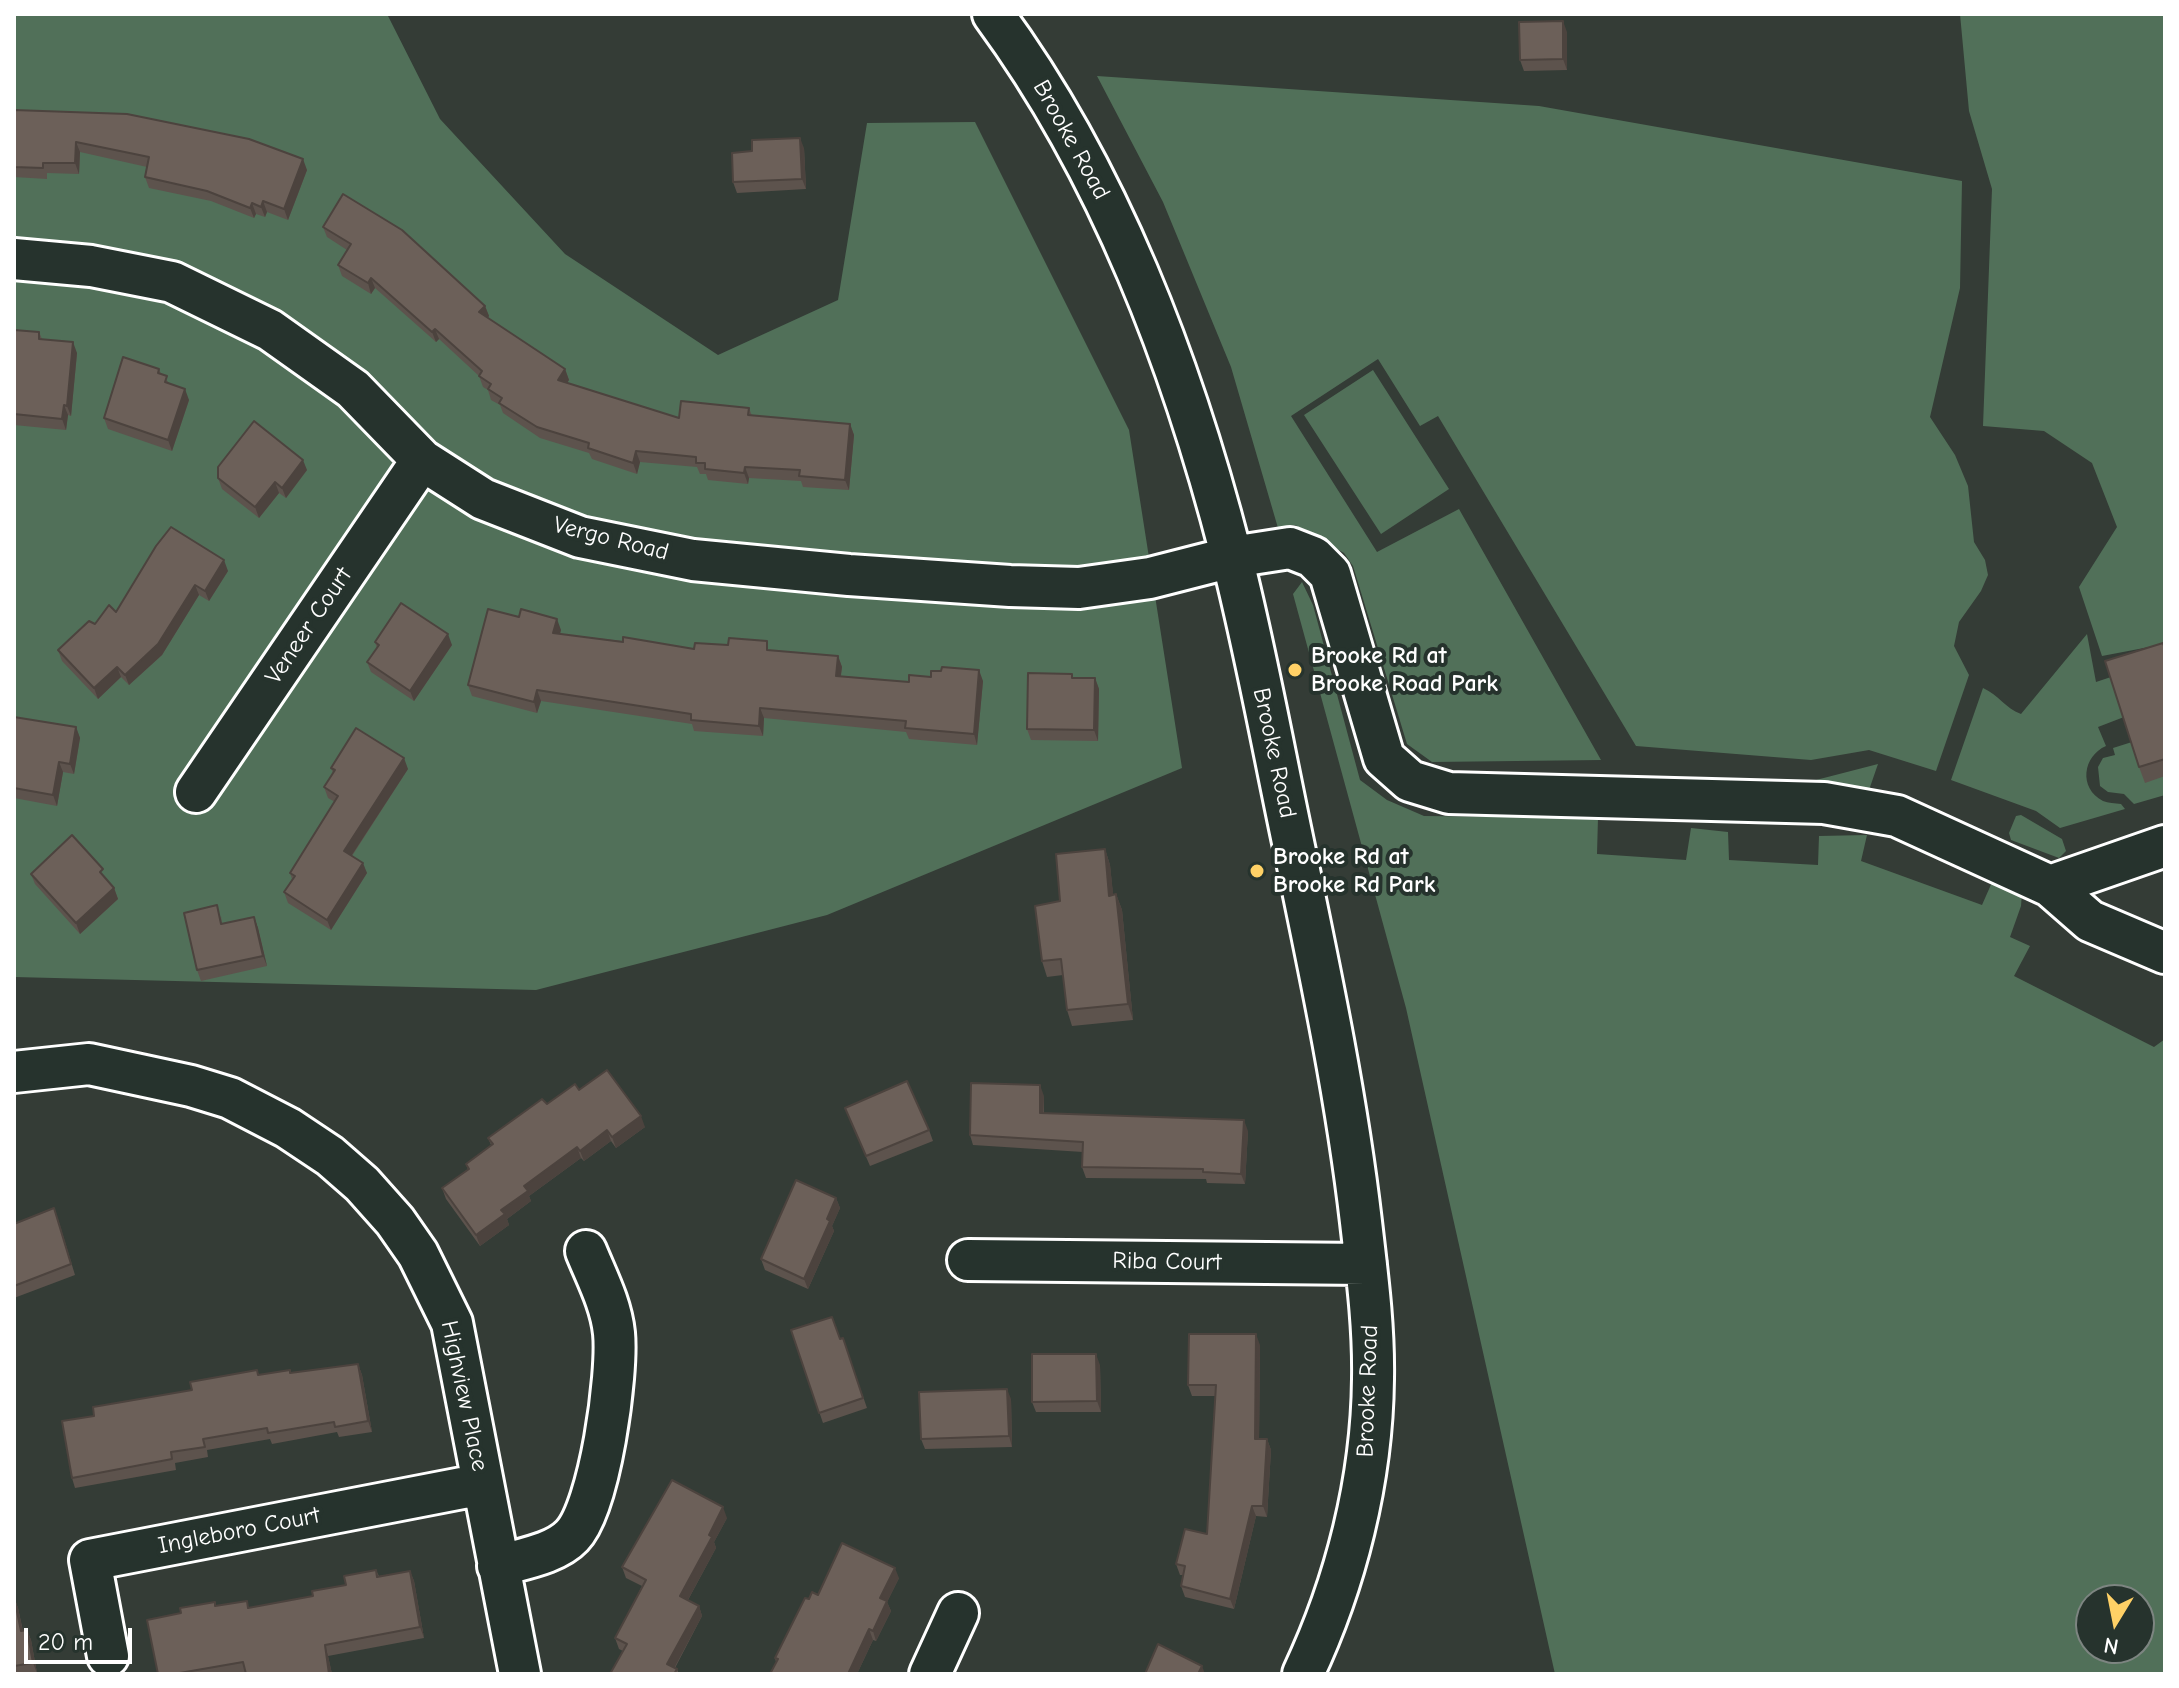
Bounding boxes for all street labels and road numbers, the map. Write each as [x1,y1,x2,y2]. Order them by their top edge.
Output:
street label: Brooke Road [1026,75,1116,205]
street label: Vergo Road [551,511,671,567]
street label: Veneer Court [259,562,359,690]
street label: Brooke Road [1246,685,1302,821]
street label: Riba Court [1112,1247,1222,1277]
street label: Highview Place [434,1318,494,1474]
street label: Brooke Road [1351,1324,1385,1458]
street label: Ingleboro Court [156,1501,322,1561]

